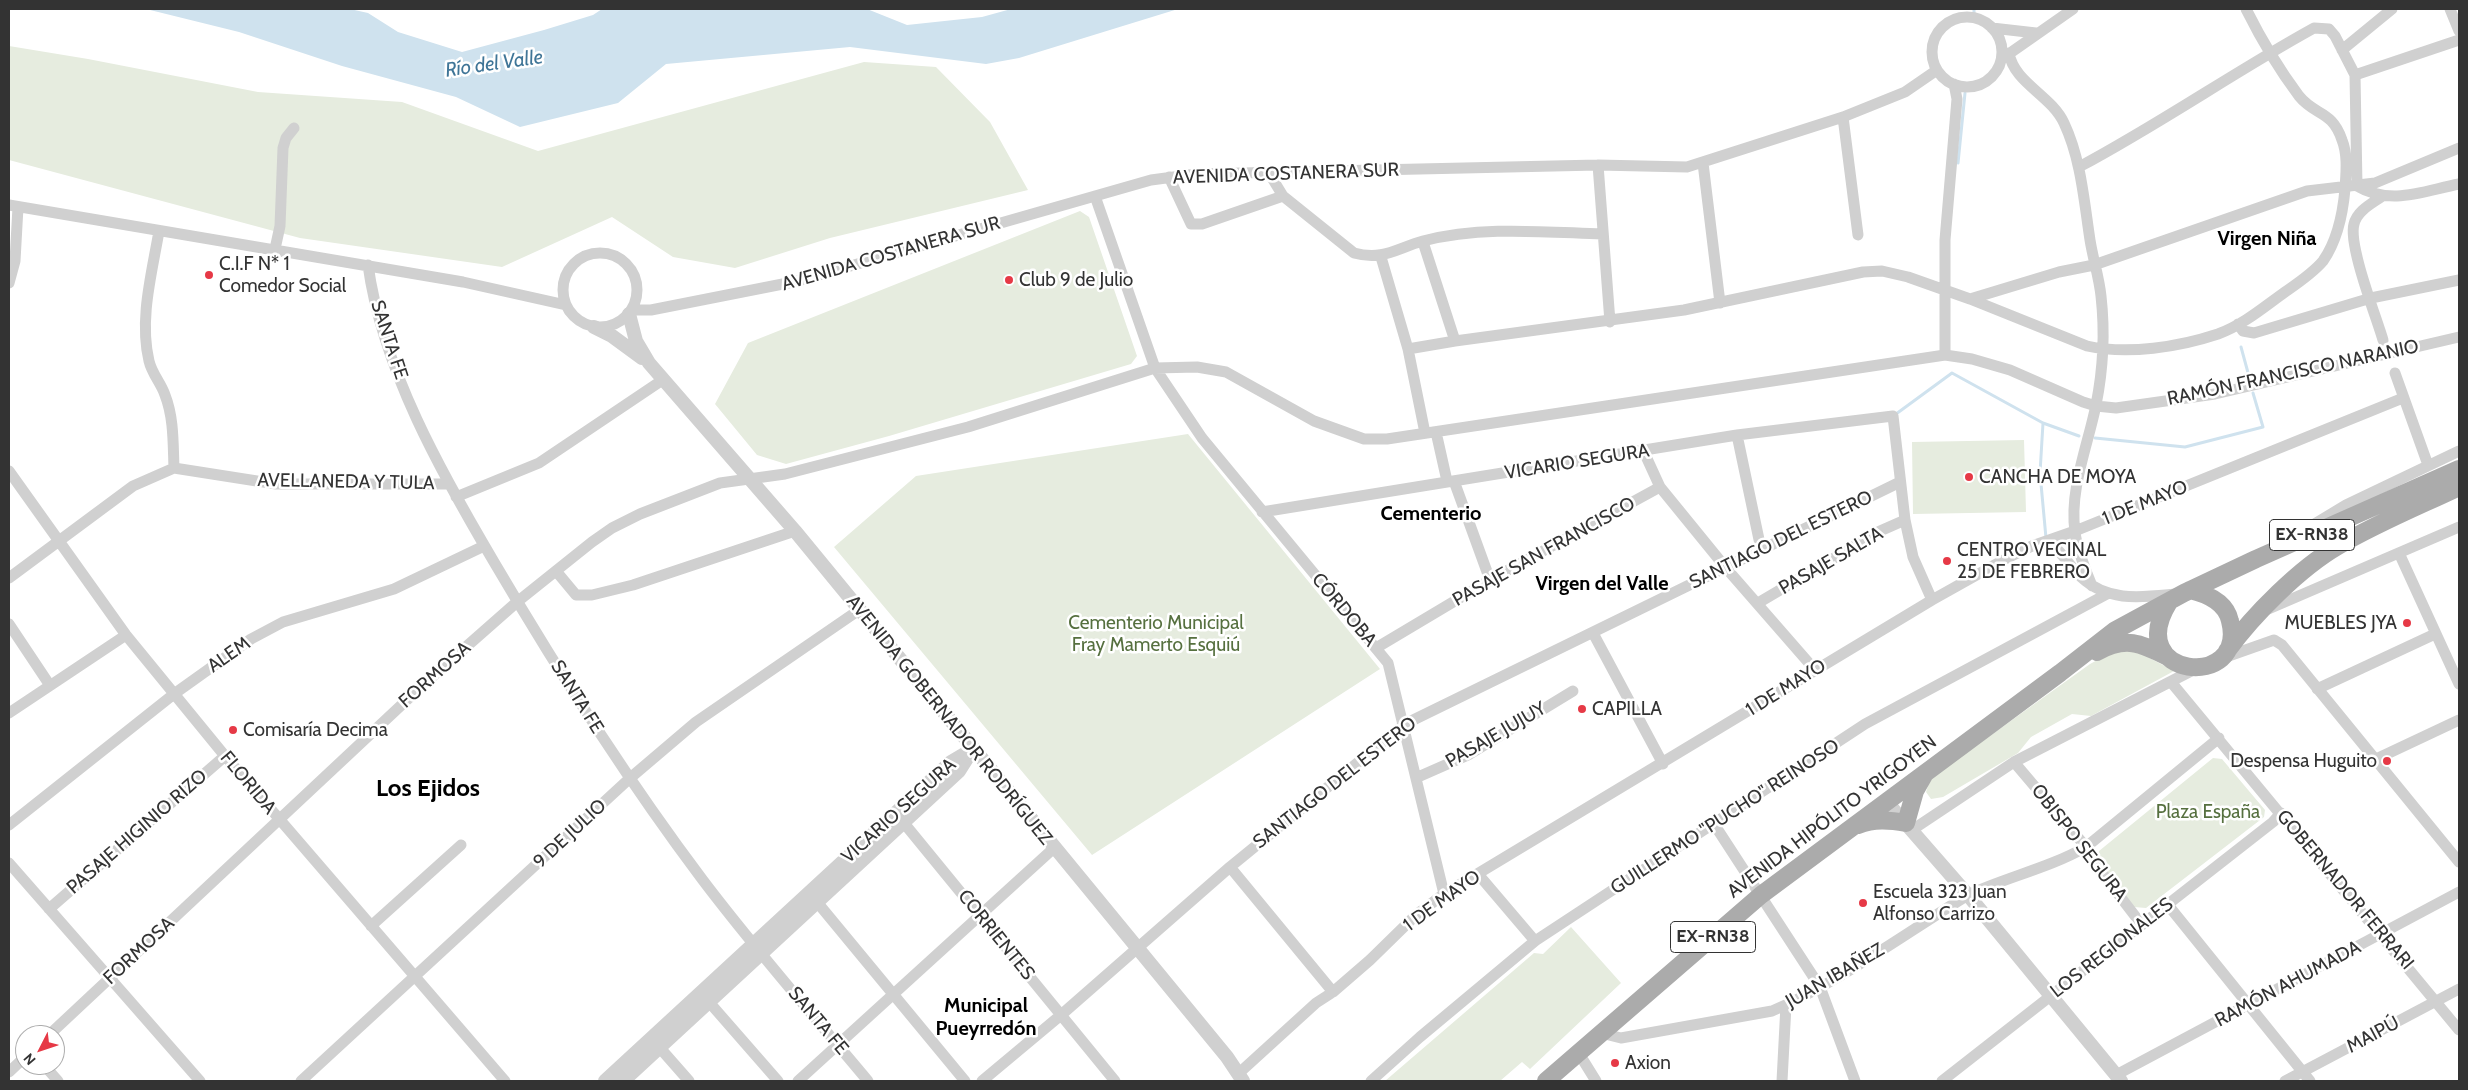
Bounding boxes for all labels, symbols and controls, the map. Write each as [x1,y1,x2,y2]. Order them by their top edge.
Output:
water label: Río del Valle [444,45,544,83]
street label: AVENIDA COSTANERA SUR [1173,159,1399,189]
street label: AVENIDA COSTANERA SUR [779,212,1003,296]
district label: Virgen Niña [2217,227,2317,251]
place label: C.I.F N* 1 Comedor Social [219,253,346,297]
marker: C.I.F N* 1 Comedor Social [203,269,215,281]
place label: Club 9 de Julio [1019,269,1133,291]
marker: Club 9 de Julio [1003,274,1015,286]
street label: SANTA FE [366,298,412,382]
street label: RAMÓN FRANCISCO NARANIO [2165,335,2421,411]
street label: VICARIO SEGURA [1503,439,1651,485]
place label: CANCHA DE MOYA [1979,466,2136,488]
street label: AVELLANEDA Y TULA [257,469,435,495]
marker: CANCHA DE MOYA [1963,471,1975,483]
street label: 1 DE MAYO [2099,476,2191,530]
street label: SANTIAGO DEL ESTERO [1686,486,1876,594]
street label: PASAJE SAN FRANCISCO [1449,492,1639,612]
district label: Cementerio [1381,502,1481,526]
road number: EX-RN38 [2270,520,2354,550]
street label: PASAJE SALTA [1775,522,1887,600]
place label: CENTRO VECINAL 25 DE FEBRERO [1957,539,2106,583]
marker: CENTRO VECINAL 25 DE FEBRERO [1941,555,1953,567]
street label: CÓRDOBA [1307,569,1381,651]
district label: Virgen del Valle [1535,572,1669,596]
street label: AVENIDA GOBERNADOR RODRÍGUEZ [841,591,1057,849]
park label: Cementerio Municipal Fray Mamerto Esquiú [1068,612,1244,656]
place label: MUEBLES JYA [2285,612,2397,634]
marker: MUEBLES JYA [2401,617,2413,629]
street label: ALEM [203,632,255,678]
street label: FORMOSA [394,637,476,713]
street label: 1 DE MAYO [1742,655,1830,721]
street label: SANTA FE [546,656,608,738]
street label: PASAJE JUJUY [1442,697,1550,773]
place label: CAPILLA [1592,698,1662,720]
marker: CAPILLA [1576,703,1588,715]
street label: SANTIAGO DEL ESTERO [1249,712,1421,854]
place label: Comisaría Decima [243,719,388,741]
marker: Comisaría Decima [227,724,239,736]
street label: AVENIDA HIPÓLITO YRIGOYEN [1723,731,1941,903]
street label: GUILLERMO "PUCHO" REINOSO [1606,734,1844,900]
street label: FLORIDA [215,747,281,819]
place label: Despensa Huguito [2230,750,2377,772]
street label: VICARIO SEGURA [837,754,961,868]
marker: Despensa Huguito [2381,755,2393,767]
street label: PASAJE HIGINIO RIZO [62,765,212,899]
district label: Los Ejidos [376,775,480,803]
street label: OBISPO SEGURA [2026,780,2132,906]
street label: 9 DE JULIO [529,795,611,873]
park label: Plaza España [2156,801,2260,823]
street label: GOBERNADOR FERRARI [2272,806,2418,974]
street label: 1 DE MAYO [1399,865,1485,937]
place label: Escuela 323 Juan Alfonso Carrizo [1873,881,2007,925]
street label: CORRIENTES [953,885,1039,985]
street label: LOS REGIONALES [2046,893,2178,1003]
marker: Escuela 323 Juan Alfonso Carrizo [1857,897,1869,909]
street label: FORMOSA [99,912,179,990]
road number: EX-RN38 [1670,922,1756,952]
street label: RAMÓN AHUMADA [2211,936,2365,1032]
street label: JUAN IBAÑEZ [1782,939,1888,1013]
street label: SANTA FE [783,982,853,1060]
district label: Municipal Pueyrredón [936,994,1036,1041]
street label: MAIPÚ [2343,1012,2403,1058]
north arrow [15,1025,65,1075]
text: N [19,1050,39,1069]
place label: Axion [1625,1052,1671,1074]
marker: Axion [1609,1057,1621,1069]

